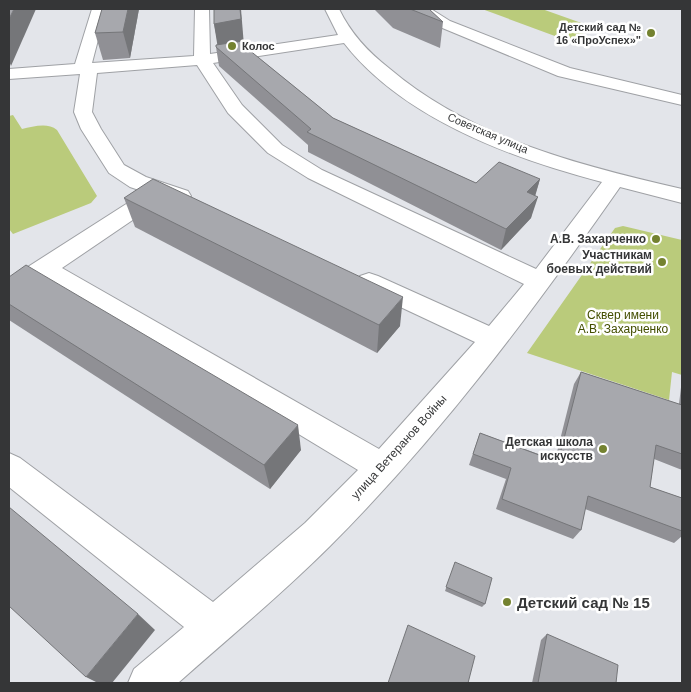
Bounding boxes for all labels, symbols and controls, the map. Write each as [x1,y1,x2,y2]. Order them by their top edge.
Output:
place label: Детский сад № 16 «ПроУспех»" [556,21,641,46]
marker: Детский сад № 16 «ПроУспех»" [645,27,657,39]
marker: Колос [226,40,238,52]
place label: Колос [242,40,275,52]
street label: Советская улица [446,111,531,156]
place label: А.В. Захарченко [550,232,646,246]
marker: А.В. Захарченко [650,233,662,245]
place label: Участникам боевых действий [547,248,652,276]
marker: Участникам боевых действий [656,256,668,268]
park label: Сквер имени А.В. Захарченко [578,308,669,336]
street label: улица Ветеранов Войны [348,392,450,502]
place label: Детская школа искусств [505,435,593,463]
marker: Детская школа искусств [597,443,609,455]
place label: Детский сад № 15 [517,594,650,611]
marker: Детский сад № 15 [501,596,513,608]

